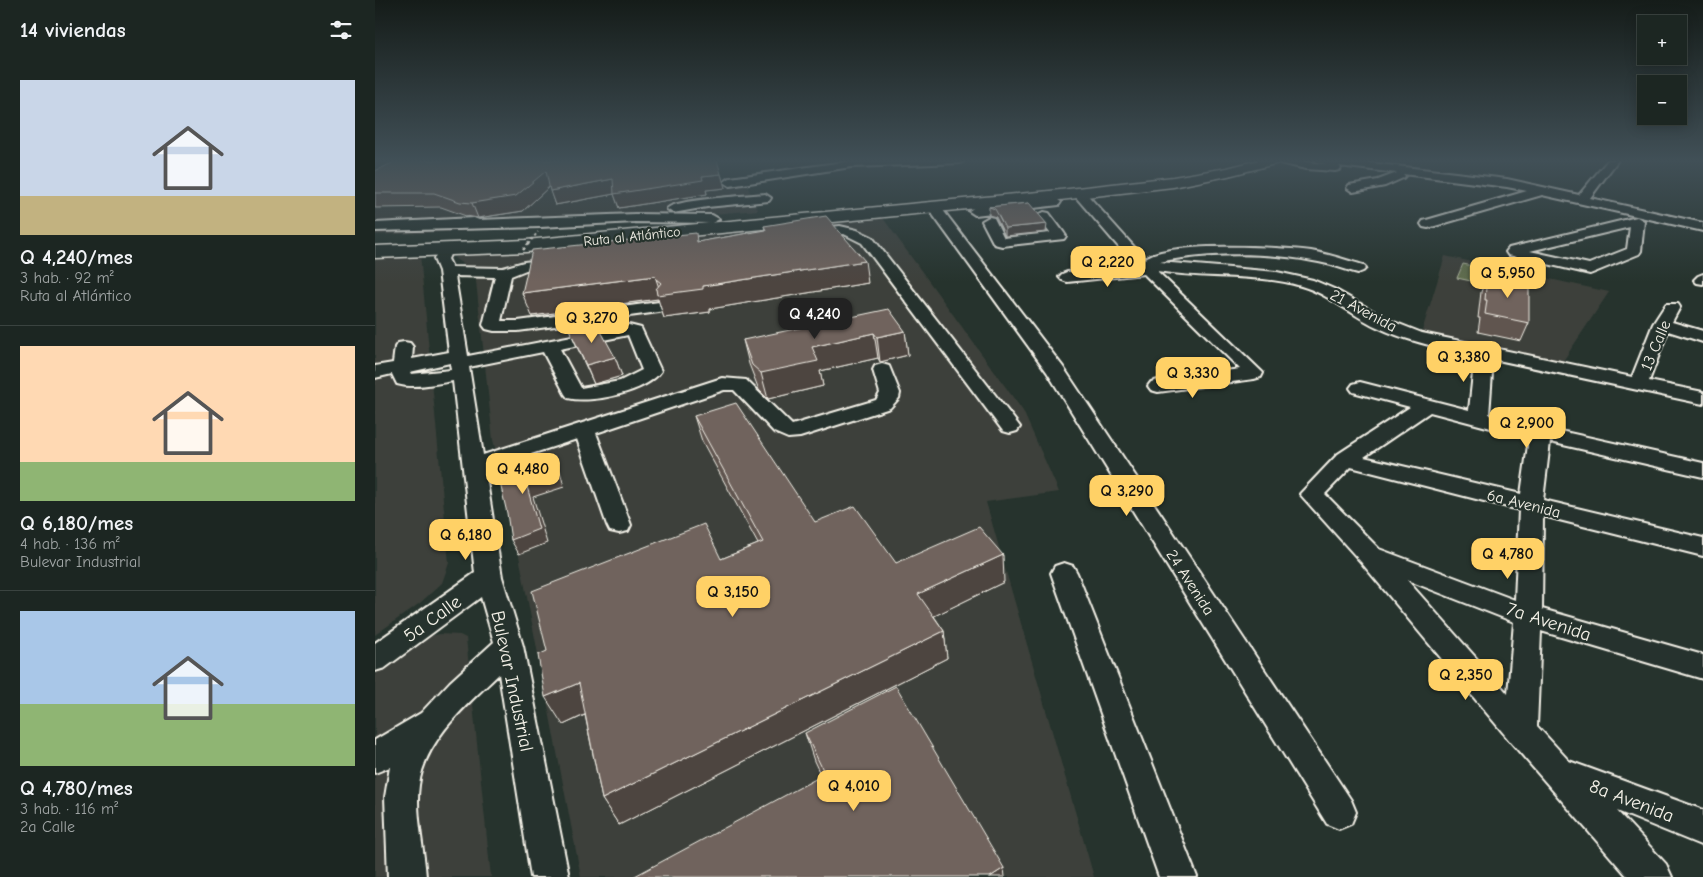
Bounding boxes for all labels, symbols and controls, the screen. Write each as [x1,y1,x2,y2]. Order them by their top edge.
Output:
map controls [1637,15,1687,125]
button: + [1637,15,1687,65]
icon: filters [327,16,355,44]
text: 14 viviendas [20,18,126,42]
button: − [1637,75,1687,125]
icon: home [143,113,233,203]
street label: Ruta al Atlántico [583,223,681,250]
text: Q 4,240/mes [20,245,133,269]
pin: Q 2,220 [1062,246,1154,288]
text: Q 2,220 [1082,253,1134,271]
pin: Q 5,950 [1462,256,1554,299]
text: Q 5,950 [1481,264,1535,282]
text: 3 hab. · 92 m² [20,269,114,287]
street label: 21 Avenida [1327,286,1400,336]
text: Ruta al Atlántico [20,287,131,305]
pin: Q 4,240 [769,298,861,340]
pin: Q 3,270 [546,302,638,344]
text: Q 4,240 [789,305,841,323]
text: Q 3,270 [566,309,618,327]
street label: 13 Calle [1637,318,1675,373]
pin: Q 3,380 [1418,340,1510,383]
text: Q 3,380 [1438,348,1491,366]
pin: Q 3,330 [1147,356,1239,399]
text: Q 3,330 [1167,364,1219,382]
icon: home [143,378,233,468]
pin: Q 2,900 [1481,406,1573,449]
text: Q 2,900 [1500,414,1554,432]
pin: Q 4,480 [477,452,569,495]
text: Q 4,480 [497,460,549,478]
pin: Q 3,290 [1081,474,1173,517]
text: Q 3,290 [1100,482,1154,500]
street label: 6a Avenida [1485,486,1562,522]
text: Q 6,180/mes [20,511,133,535]
pin: Q 6,180 [420,518,512,561]
text: Q 6,180 [440,526,492,544]
text: 4 hab. · 136 m² [20,535,120,553]
pin: Q 4,780 [1462,538,1554,580]
text: Q 4,780 [1482,545,1534,563]
street label: 24 Avenida [1162,546,1218,619]
text: Bulevar Industrial [20,553,141,571]
pin: Q 3,150 [687,576,779,618]
text: Q 3,150 [707,583,759,601]
street label: 5a Calle [400,591,466,647]
street label: 7a Avenida [1503,598,1594,646]
street label: Bulevar Industrial [486,609,538,754]
icon: home [143,643,233,733]
pin: Q 2,350 [1420,658,1512,701]
text: Q 2,350 [1439,666,1493,684]
pin: Q 4,010 [808,770,900,812]
street label: 8a Avenida [1586,775,1677,827]
text: Q 4,780/mes [20,776,133,800]
text: Q 4,010 [828,777,880,795]
text: 3 hab. · 116 m² [20,800,118,818]
text: 2a Calle [20,818,75,836]

